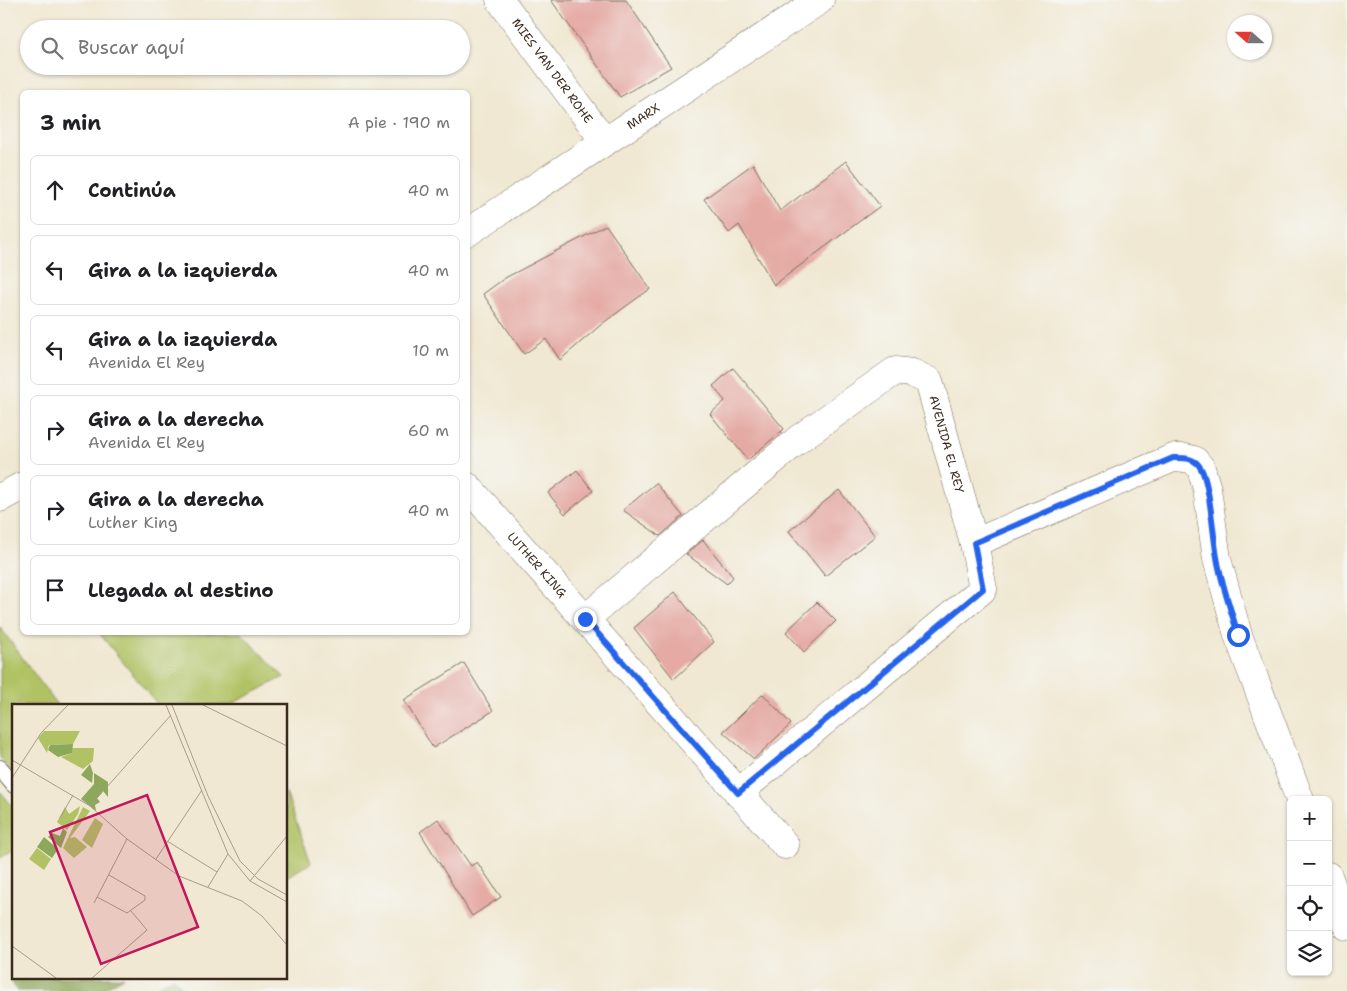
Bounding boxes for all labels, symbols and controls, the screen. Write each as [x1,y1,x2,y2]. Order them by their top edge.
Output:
street label: MIES VAN DER ROHE [508,15,596,126]
north arrow [1227,15,1272,60]
search box [20,20,470,75]
icon: search [38,34,66,62]
text: Buscar aquí [78,35,184,60]
street label: MARX [624,100,663,133]
text: 3 min [40,109,101,137]
text: A pie · 190 m [348,112,450,133]
icon: ahead [41,176,69,204]
text: Continúa [88,178,176,203]
text: 40 m [407,180,449,201]
icon: left [41,256,69,284]
text: Gira a la izquierda [88,258,277,283]
text: 40 m [407,260,449,281]
text: Gira a la izquierda [88,327,277,352]
icon: left [41,336,69,364]
text: 10 m [412,340,449,361]
text: Avenida El Rey [88,352,205,373]
street label: AVENIDA EL REY [925,394,968,496]
text: Gira a la derecha [88,407,264,432]
icon: right [41,416,69,444]
text: 60 m [408,420,449,441]
text: Avenida El Rey [88,432,205,453]
text: Gira a la derecha [88,487,264,512]
icon: right [41,496,69,524]
text: 40 m [407,500,449,521]
text: Luther King [88,512,177,533]
street label: LUTHER KING [504,529,570,601]
icon: arrive [41,576,69,604]
text: Llegada al destino [88,578,274,603]
route end [574,608,597,631]
route start [1227,624,1250,647]
inset map [12,704,288,978]
map controls [1287,796,1332,976]
button: + [1287,796,1332,841]
button: − [1287,841,1332,886]
button: locate [1287,886,1332,931]
button: layers [1287,931,1332,976]

